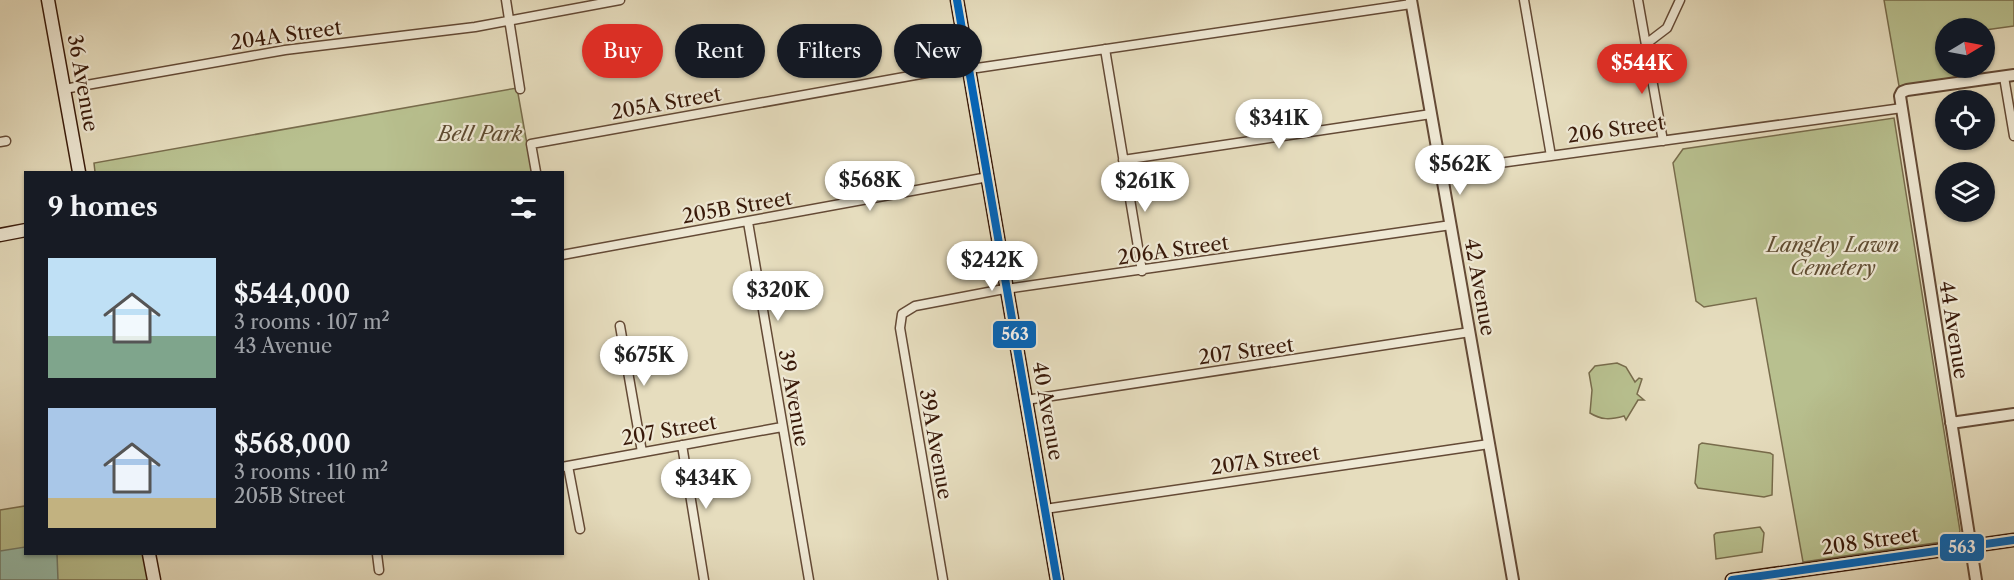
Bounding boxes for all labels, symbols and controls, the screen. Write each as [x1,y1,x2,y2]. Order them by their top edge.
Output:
street label: 204A Street [229,15,343,55]
north arrow [1935,18,1995,78]
map controls [1935,18,1995,222]
chip: Buy [582,24,663,78]
chip: Rent [675,24,765,78]
chip: Filters [777,24,882,78]
chip: New [894,24,982,78]
street label: 36 Avenue [63,32,103,134]
pin: $544K [1600,44,1684,95]
text: $544K [1611,51,1673,75]
street label: 205A Street [609,82,723,124]
button: locate [1935,90,1995,150]
pin: $341K [1237,99,1321,150]
text: $341K [1249,106,1309,130]
street label: 206 Street [1566,110,1666,148]
park label: Bell Park [436,122,523,146]
pin: $562K [1418,145,1502,196]
text: $562K [1429,152,1491,176]
pin: $568K [828,161,912,212]
pin: $261K [1103,162,1187,213]
button: layers [1935,162,1995,222]
text: $568K [839,168,901,192]
text: $261K [1115,169,1175,193]
street label: 205B Street [680,186,794,228]
text: 9 homes [48,191,158,223]
icon: filters [507,191,540,224]
street label: 206A Street [1116,230,1230,270]
park label: Langley Lawn Cemetery [1765,233,1899,280]
street label: 42 Avenue [1460,236,1500,338]
pin: $242K [950,241,1034,292]
text: $242K [961,248,1023,272]
pin: $320K [736,271,820,322]
text: $544,000 [234,278,350,310]
text: $320K [747,278,810,302]
street label: 44 Avenue [1934,279,1974,381]
icon: home [96,282,168,354]
text: 3 rooms · 107 m² [234,310,390,334]
line badge: 563 [992,320,1037,349]
text: 563 [1001,324,1029,344]
street label: 207 Street [1197,332,1295,370]
text: 43 Avenue [234,334,332,358]
pin: $675K [602,336,686,387]
text: $675K [614,343,674,367]
street label: 39 Avenue [774,347,814,449]
street label: 40 Avenue [1028,360,1068,462]
street label: 39A Avenue [914,387,958,501]
street label: 207 Street [620,410,718,450]
text: $568,000 [234,428,351,460]
icon: home [96,432,168,504]
street label: 207A Street [1209,441,1321,479]
pin: $434K [664,459,748,510]
text: 3 rooms · 110 m² [234,460,388,484]
text: $434K [675,466,737,490]
text: 205B Street [234,484,345,508]
street label: 208 Street [1820,522,1920,560]
line badge: 563 [1939,533,1985,562]
text: 563 [1948,537,1976,557]

